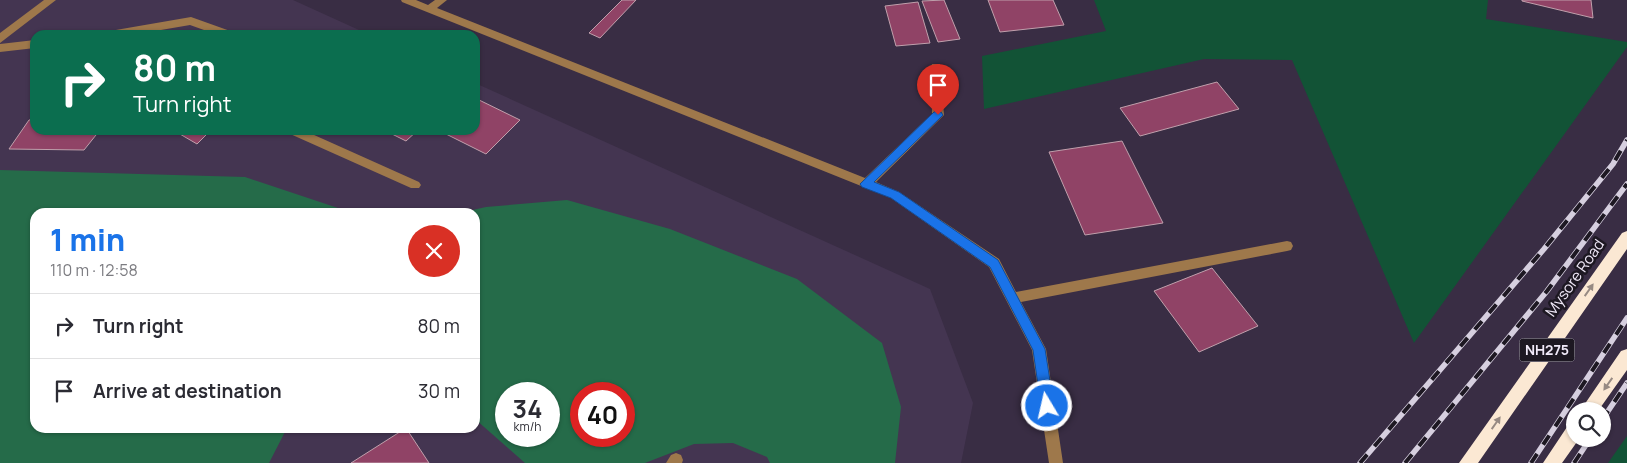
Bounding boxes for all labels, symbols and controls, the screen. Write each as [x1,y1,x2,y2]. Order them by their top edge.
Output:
text: 80 m [133,44,216,92]
icon: right [50,50,115,115]
pin [917,64,959,115]
icon: arrive [924,71,952,99]
text: Turn right [133,89,231,119]
text: 1 min [50,219,125,260]
button: close [408,225,460,277]
street label: Mysore Road [1540,235,1609,321]
text: 110 m · 12:58 [50,259,138,281]
one-way arrow [1584,284,1594,297]
icon: right [50,312,78,340]
text: Turn right [93,313,183,339]
text: 80 m [417,313,460,339]
road number: NH275 [1520,338,1574,362]
icon: arrive [50,377,78,405]
one-way arrow [1603,377,1613,390]
text: Arrive at destination [93,378,282,404]
text: 30 m [418,378,460,404]
position arrow [1020,379,1072,431]
speed limit sign: 40 [570,382,635,447]
text: 34 [513,391,542,426]
map controls [1566,402,1611,447]
button: search [1566,402,1611,447]
one-way arrow [1491,416,1501,430]
text: km/h [514,418,541,435]

